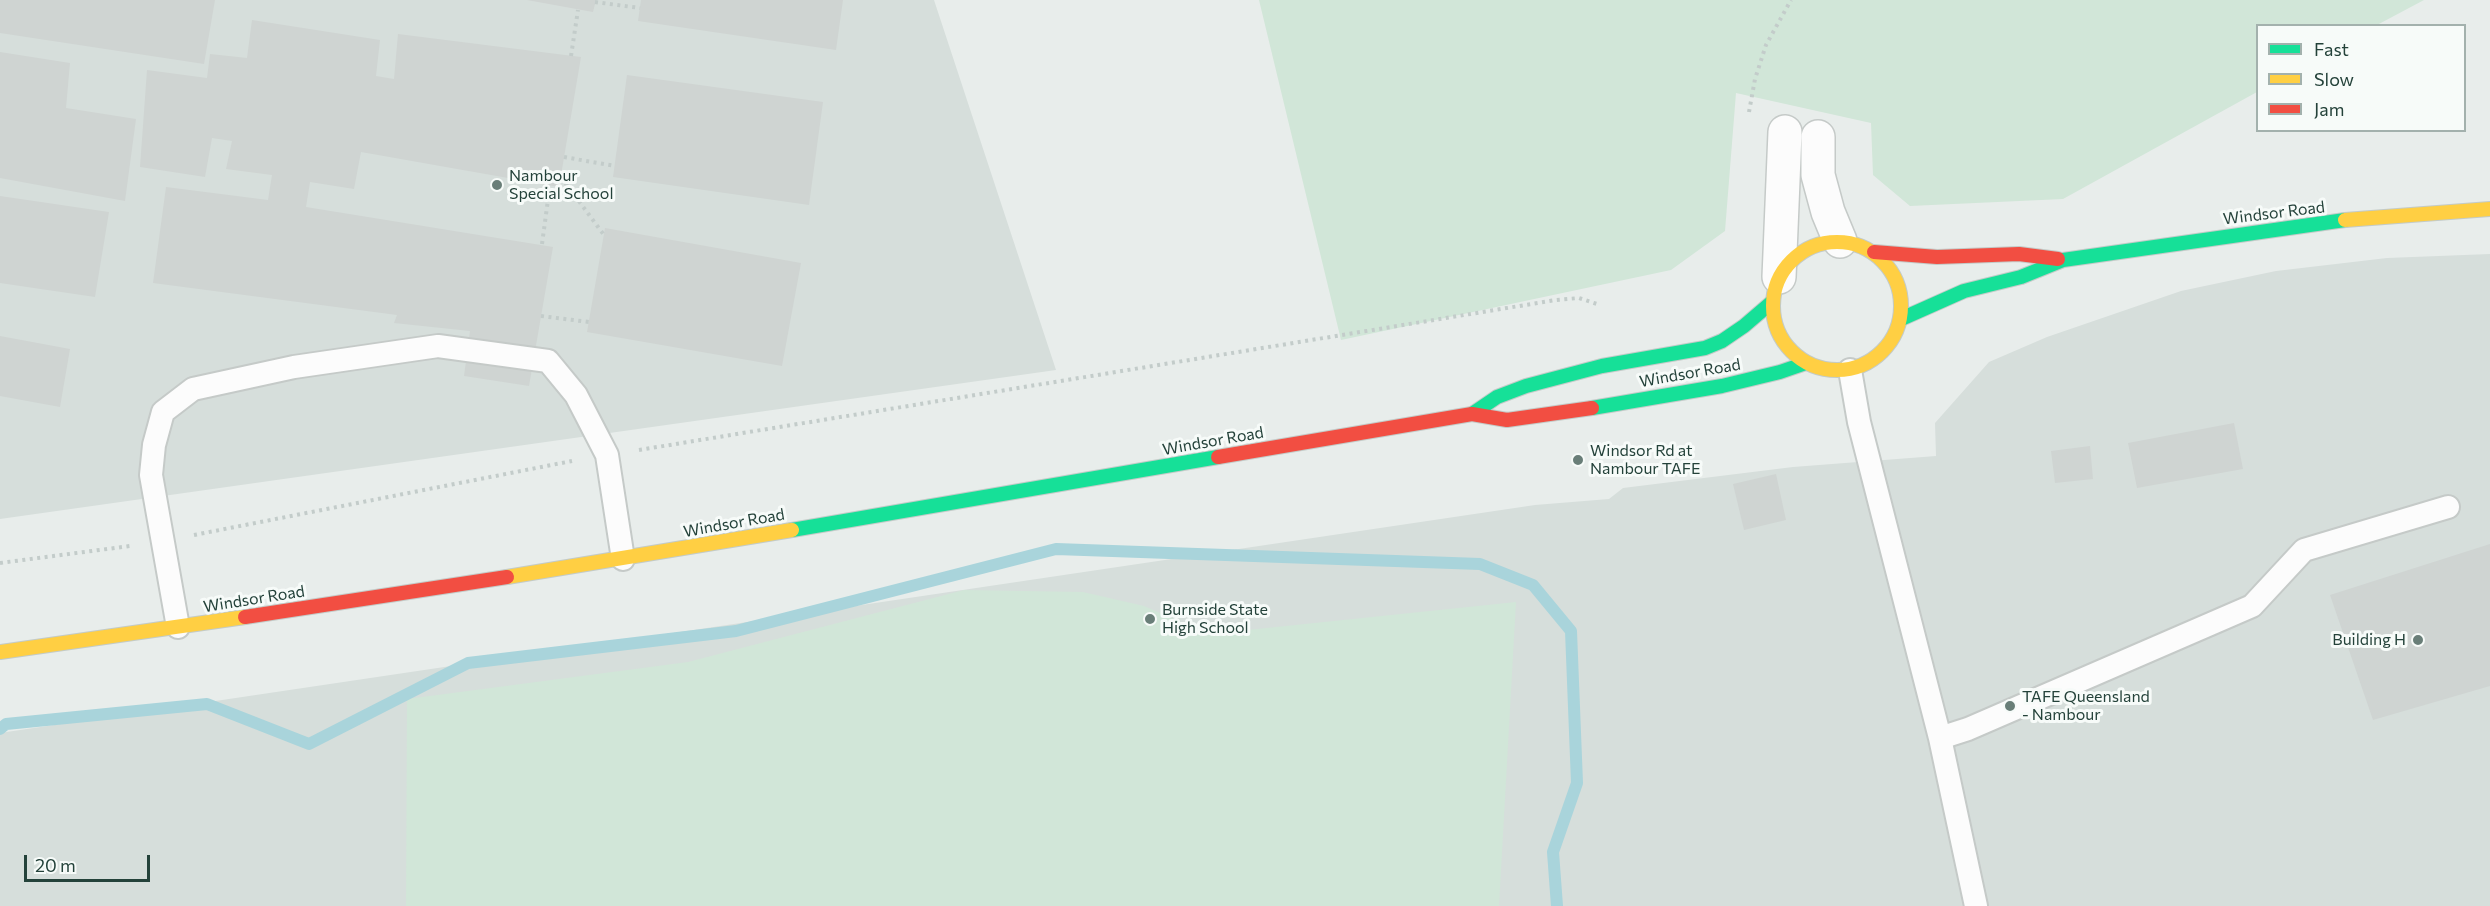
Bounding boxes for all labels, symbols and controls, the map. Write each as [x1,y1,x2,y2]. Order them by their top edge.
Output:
legend [2256,24,2466,132]
text: Fast [2314,38,2349,60]
text: Slow [2314,68,2354,90]
text: Jam [2314,98,2344,120]
place label: Nambour Special School [509,166,613,204]
marker: Nambour Special School [490,178,504,192]
street label: Windsor Road [2222,197,2326,229]
street label: Windsor Road [1638,355,1742,391]
street label: Windsor Road [1161,423,1265,459]
place label: Windsor Rd at Nambour TAFE [1590,441,1700,479]
marker: Windsor Rd at Nambour TAFE [1571,453,1585,467]
street label: Windsor Road [682,505,786,541]
street label: Windsor Road [202,582,306,616]
place label: Burnside State High School [1162,600,1268,638]
marker: Burnside State High School [1143,612,1157,626]
place label: Building H [2332,630,2406,650]
marker: Building H [2411,633,2425,647]
place label: TAFE Queensland - Nambour [2022,687,2150,725]
marker: TAFE Queensland - Nambour [2003,699,2017,713]
scale bar [27,843,153,881]
text: 20 m [35,854,76,876]

